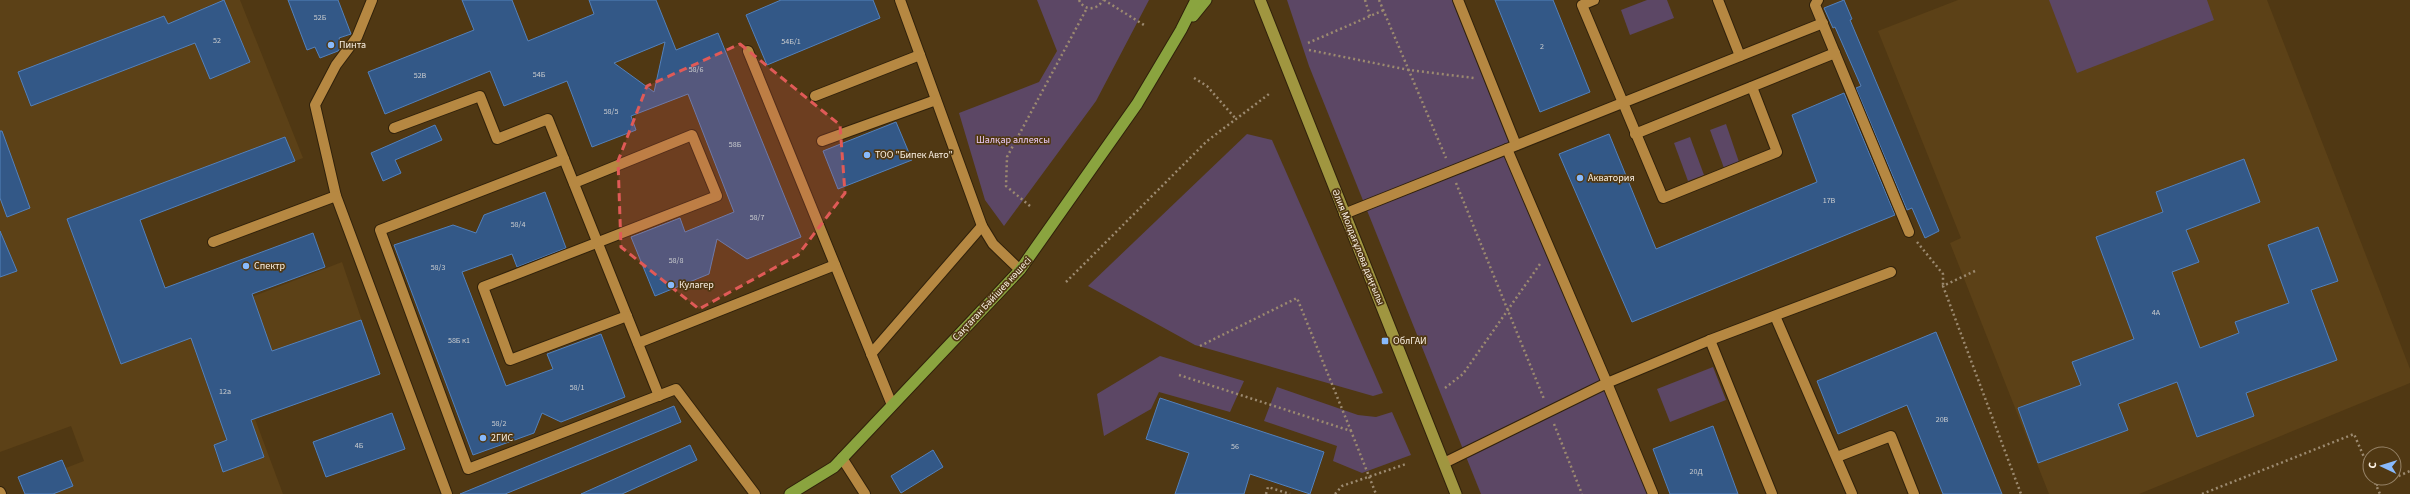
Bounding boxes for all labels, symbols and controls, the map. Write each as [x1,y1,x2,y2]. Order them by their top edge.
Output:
house number: 52Б [314,12,327,23]
house number: 52 [213,35,221,46]
house number: 54Б/1 [781,36,801,47]
place label: Пинта [339,38,366,52]
marker: Пинта [326,40,336,50]
house number: 2 [1540,41,1544,52]
house number: 58/6 [689,64,703,75]
house number: 54Б [533,69,546,80]
house number: 52В [414,70,427,81]
house number: 58/5 [604,106,618,117]
park label: Шалқар аллеясы [976,133,1050,147]
house number: 58Б [729,139,742,150]
place label: ТОО "Бипек Авто" [875,148,953,162]
marker: ТОО "Бипек Авто" [862,150,872,160]
place label: Акватория [1588,171,1635,185]
marker: Акватория [1575,173,1585,183]
street label: Әлия Молдағұлова даңғылы [1328,187,1388,307]
house number: 17В [1823,195,1836,206]
house number: 58/7 [750,212,764,223]
house number: 58/4 [511,219,525,230]
street label: Сақтаған Бәйішев көшесі [949,254,1035,344]
house number: 58/8 [669,255,683,266]
place label: Спектр [254,259,286,273]
marker: Спектр [241,261,251,271]
house number: 58/3 [431,262,445,273]
place label: Кулагер [679,278,714,292]
marker: Кулагер [666,280,676,290]
house number: 4А [2152,307,2161,318]
place label: ОблГАИ [1393,334,1427,348]
house number: 58Б к1 [448,335,470,346]
marker: ОблГАИ [1380,336,1390,346]
house number: 58/1 [570,382,584,393]
house number: 12а [219,386,231,397]
house number: 20В [1936,414,1949,425]
house number: 58/2 [492,418,506,429]
place label: 2ГИС [491,431,514,445]
marker: 2ГИС [478,433,488,443]
house number: 4Б [355,440,364,451]
house number: 56 [1231,441,1239,452]
north arrow [2362,446,2402,486]
text: С [2365,461,2380,469]
house number: 20Д [1689,466,1703,477]

